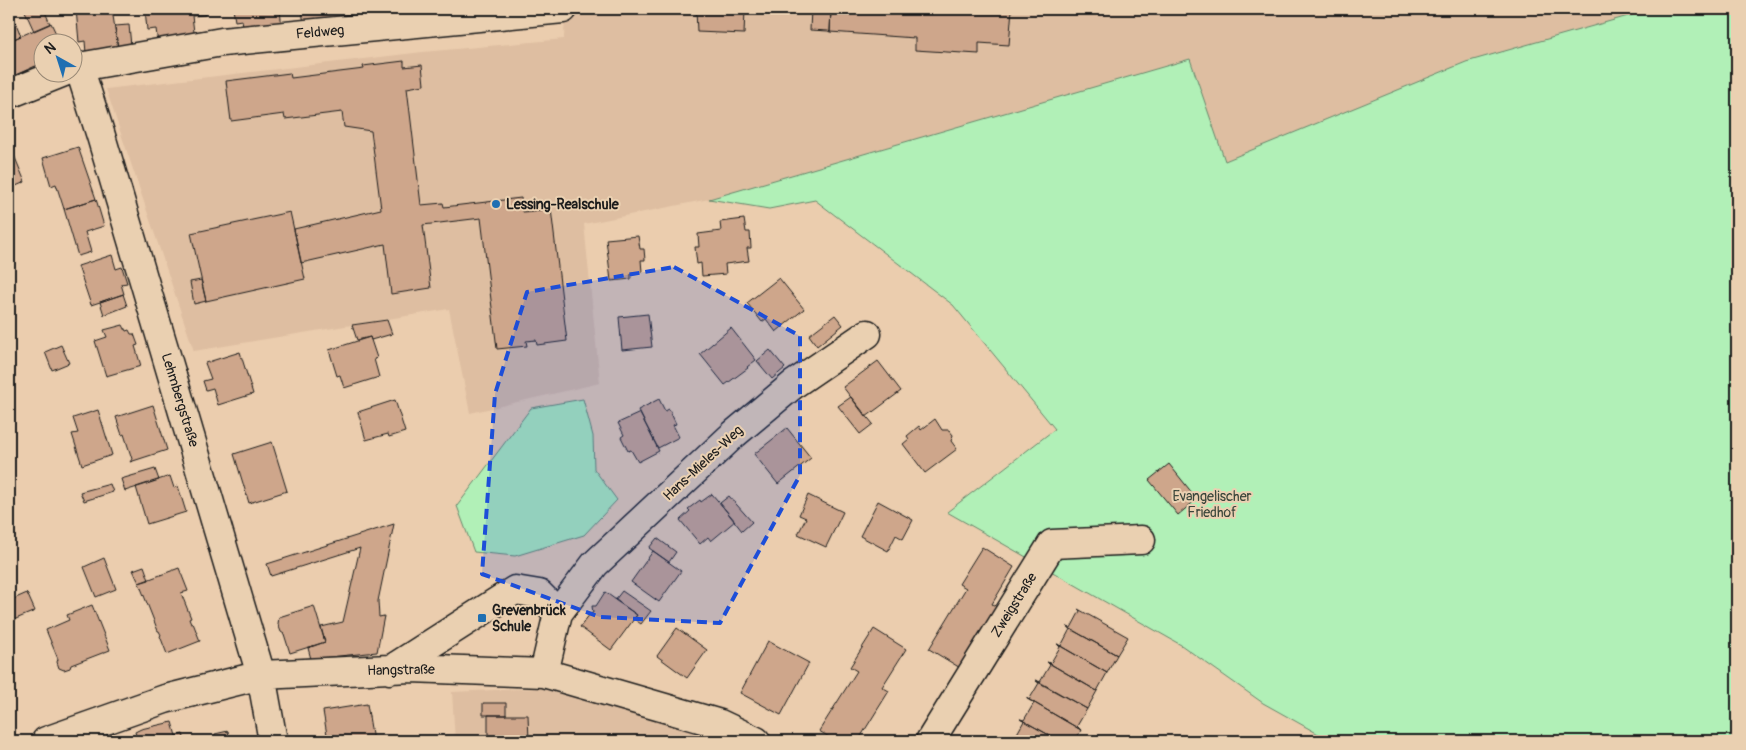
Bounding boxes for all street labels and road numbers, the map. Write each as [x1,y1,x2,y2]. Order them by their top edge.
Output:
street label: Feldweg [295,21,345,43]
street label: Lehmbergstraße [158,351,202,449]
street label: Hans-Mieles-Weg [660,422,746,504]
street label: Zweigstraße [987,569,1041,640]
street label: Hangstraße [367,661,435,679]

